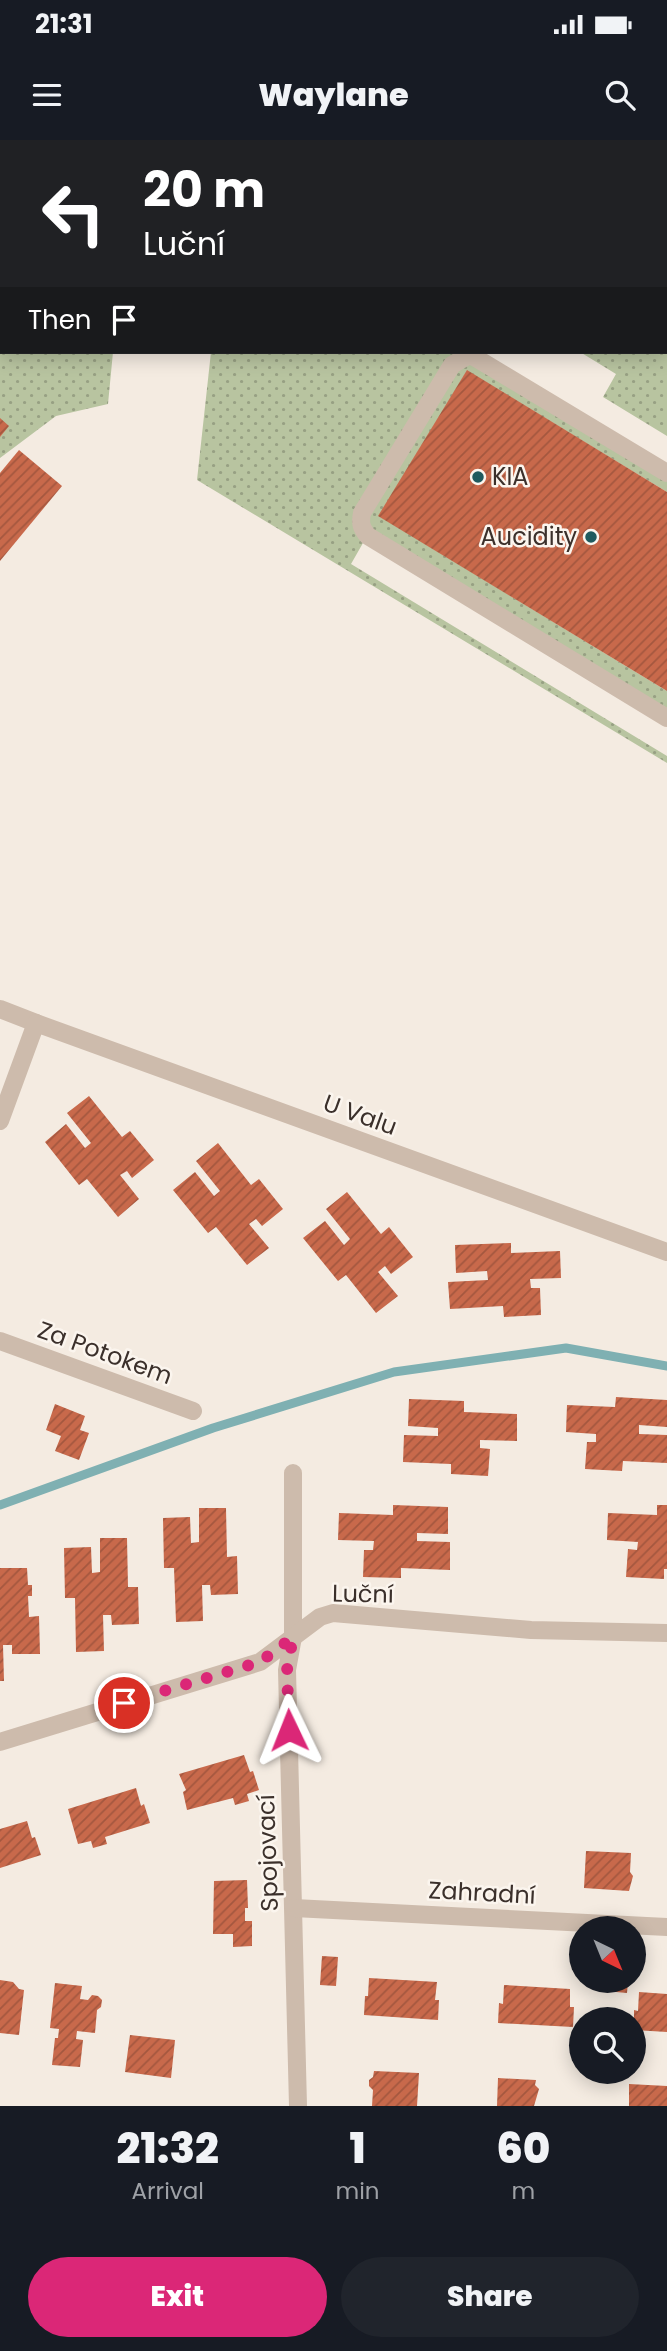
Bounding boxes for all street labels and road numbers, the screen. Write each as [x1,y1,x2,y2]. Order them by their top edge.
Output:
street label: U Valu [319,1086,402,1143]
street label: Za Potokem [33,1313,177,1392]
street label: Luční [332,1576,394,1611]
street label: Spojovací [249,1794,286,1912]
street label: Zahradní [428,1873,537,1912]

